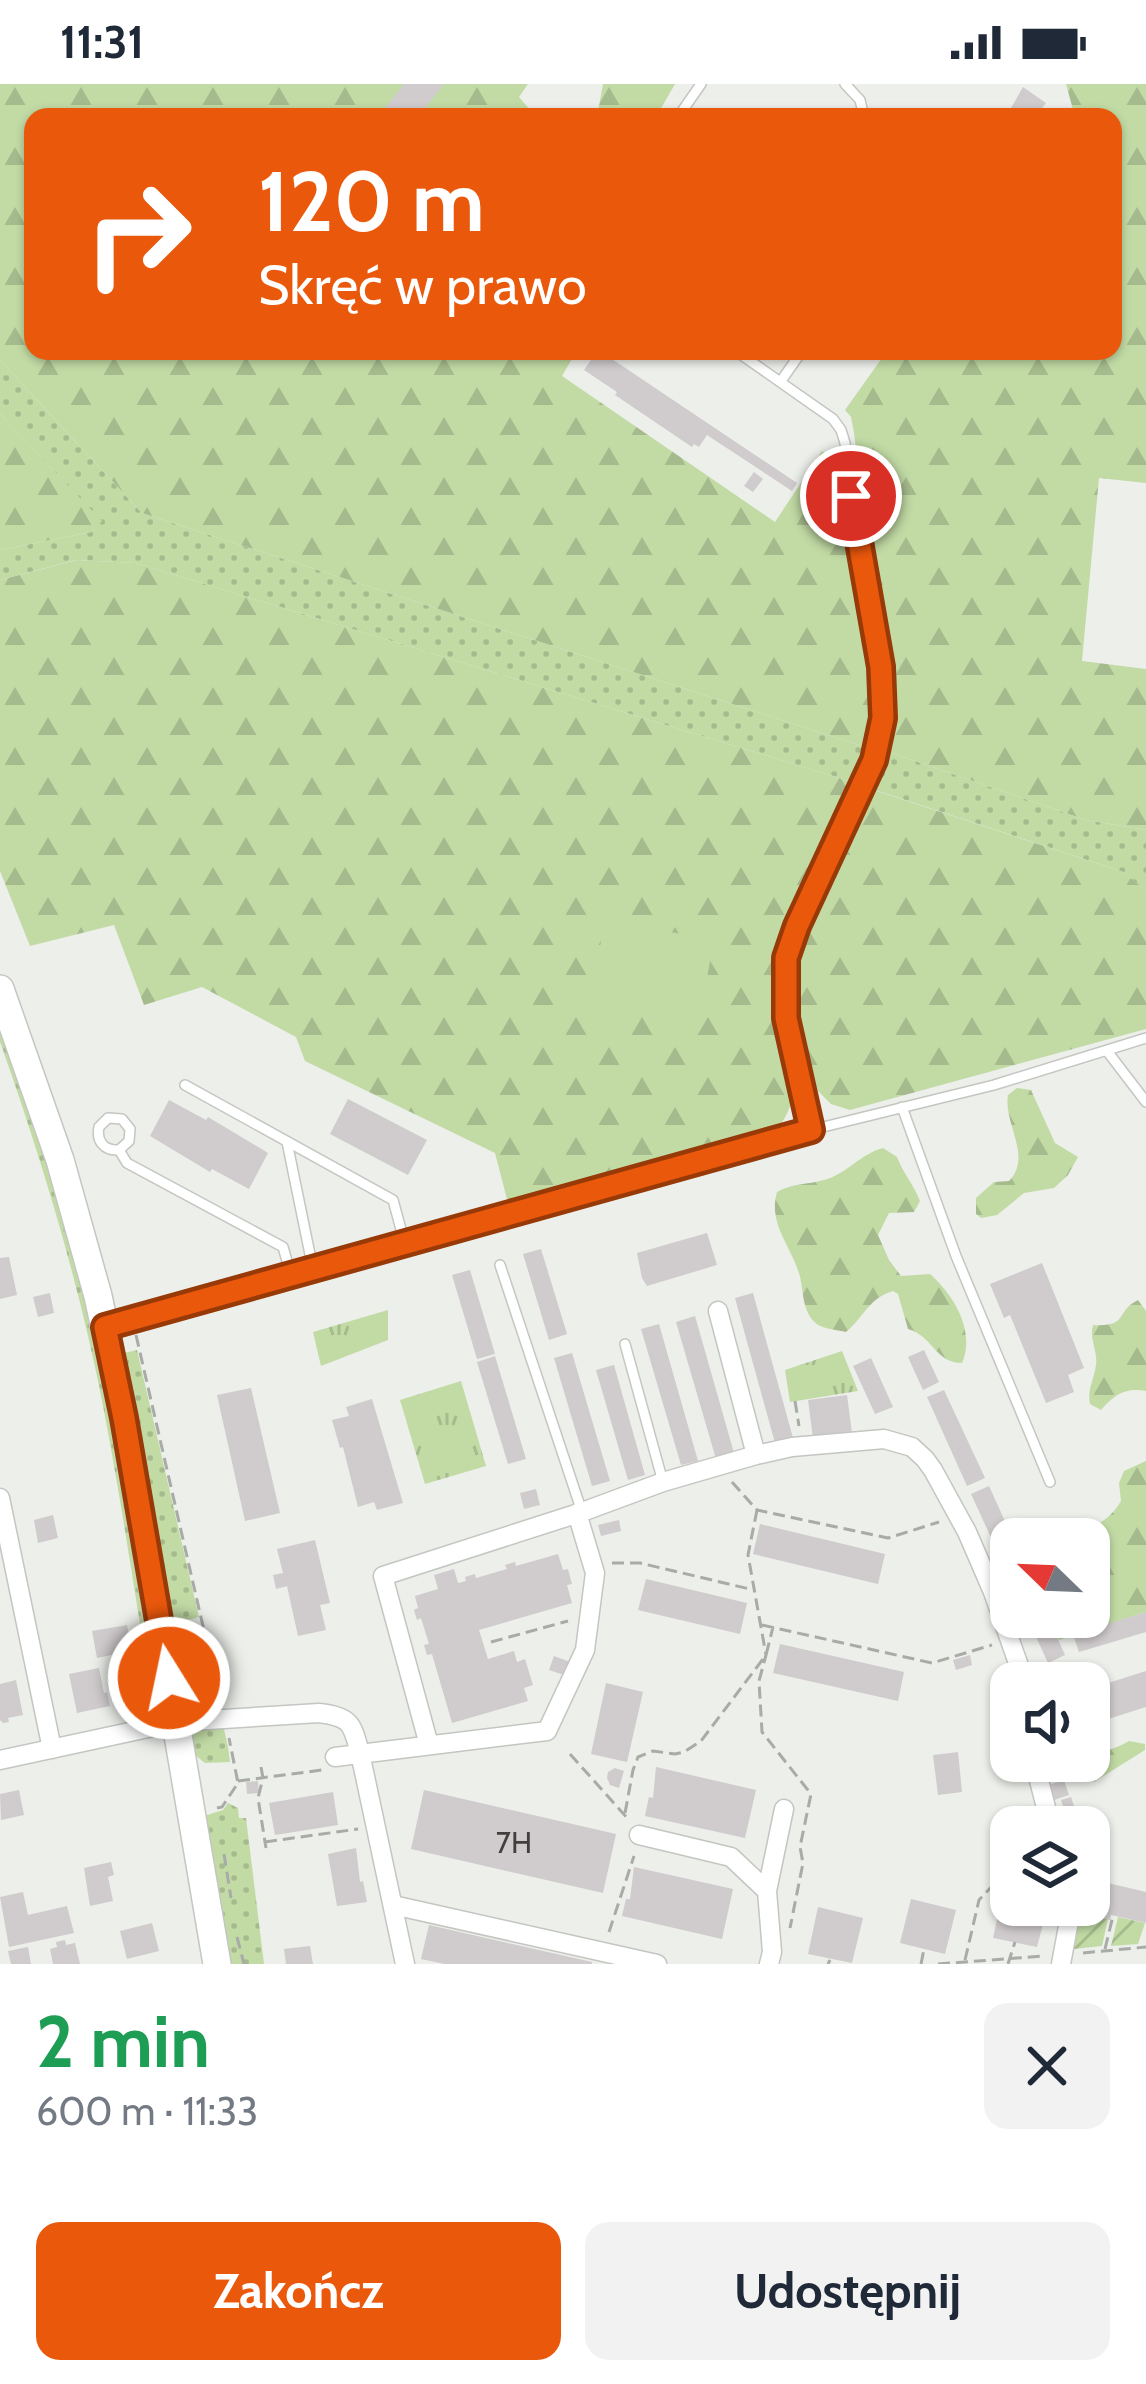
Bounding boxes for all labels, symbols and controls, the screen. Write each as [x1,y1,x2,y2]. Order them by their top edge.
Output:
text: 11:31 [60,15,144,69]
text: 120 m [258,150,485,252]
icon: right [60,156,216,312]
text: Skręć w prawo [258,252,587,318]
pin [800,445,902,547]
icon: arrive [818,463,884,529]
north arrow [990,1518,1110,1638]
map controls [990,1518,1110,1926]
position arrow [106,1615,232,1741]
button: sound [990,1662,1110,1782]
button: layers [990,1806,1110,1926]
house number: 7H [496,1824,532,1861]
text: 2 min [36,1998,210,2085]
button: close [984,2003,1110,2129]
text: 600 m · 11:33 [36,2087,258,2135]
button: Zakończ [36,2222,561,2360]
button: Udostępnij [585,2222,1110,2360]

